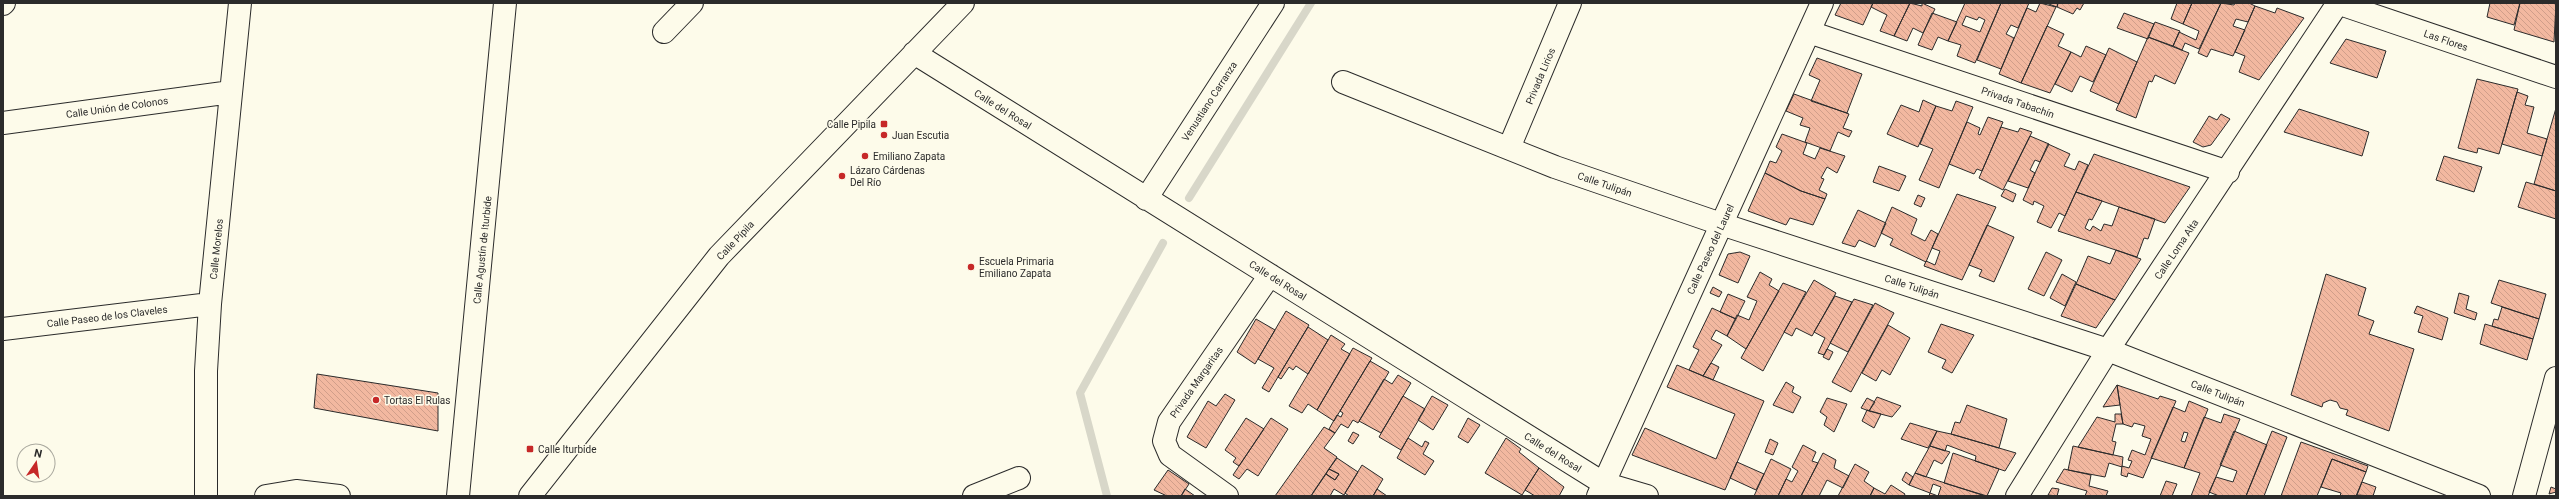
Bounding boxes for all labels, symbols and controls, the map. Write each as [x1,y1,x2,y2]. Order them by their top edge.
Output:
street label: Las Flores [2422,28,2469,53]
street label: Privada Lirios [1524,46,1557,106]
street label: Venustiano Carranza [1180,60,1239,143]
street label: Privada Tabachín [1980,85,2056,120]
street label: Calle del Rosal [972,87,1033,131]
street label: Calle Unión de Colonos [65,95,169,120]
place label: Calle Pipila [827,119,876,130]
marker: Calle Pipila [879,119,889,129]
marker: Juan Escutia [879,130,889,140]
place label: Juan Escutia [892,130,949,141]
marker: Emiliano Zapata [860,151,870,161]
place label: Emiliano Zapata [873,151,945,162]
place label: Lázaro Cárdenas Del Río [850,165,925,188]
street label: Calle Tulipán [1576,170,1634,199]
marker: Lázaro Cárdenas Del Río [837,171,847,181]
street label: Calle Agustín de Iturbide [471,196,494,305]
street label: Calle Paseo del Laurel [1685,202,1736,296]
street label: Calle Loma Alta [2152,217,2201,281]
street label: Calle Morelos [208,218,225,280]
street label: Calle Pípila [715,219,756,262]
place label: Escuela Primaria Emiliano Zapata [979,256,1054,279]
street label: Calle del Rosal [1247,258,1308,302]
marker: Escuela Primaria Emiliano Zapata [966,262,976,272]
street label: Calle Tulipán [1883,272,1941,300]
street label: Calle Paseo de los Claveles [46,304,168,329]
street label: Privada Margaritas [1168,345,1225,420]
street label: Calle Tulipán [2189,378,2246,409]
marker: Tortas El Rulas [371,395,381,405]
place label: Tortas El Rulas [384,395,450,406]
street label: Calle del Rosal [1522,430,1583,474]
north arrow [16,443,56,483]
marker: Calle Iturbide [525,444,535,454]
place label: Calle Iturbide [538,444,596,455]
text: N [33,447,44,461]

